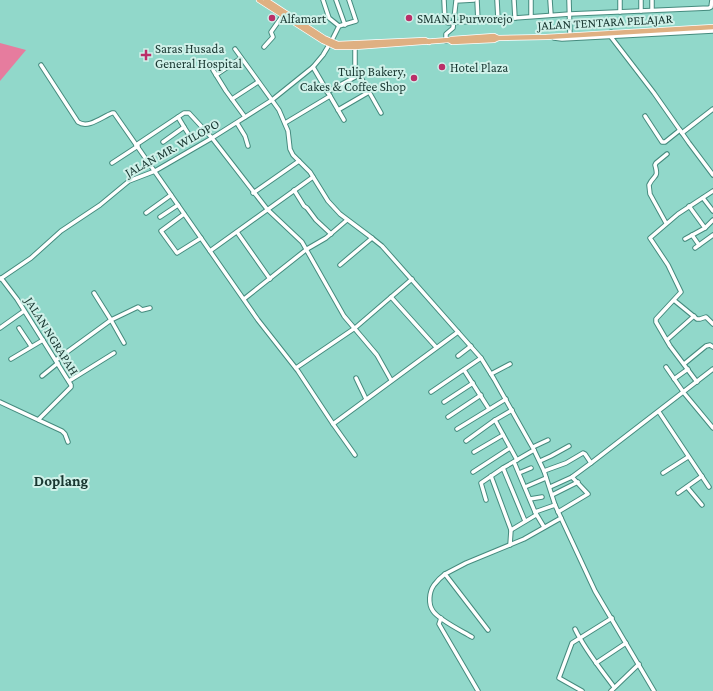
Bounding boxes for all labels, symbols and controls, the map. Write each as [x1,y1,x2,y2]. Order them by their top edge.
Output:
place label: Alfamart [280,11,327,26]
place label: SMAN 1 Purworejo [417,11,513,27]
street label: JALAN TENTARA PELAJAR [536,11,674,33]
marker: Alfamart [267,13,277,23]
marker: SMAN 1 Purworejo [404,13,414,23]
place label: Saras Husada General Hospital [155,41,242,71]
marker: Saras Husada General Hospital [140,49,152,61]
place label: Hotel Plaza [450,60,508,75]
marker: Hotel Plaza [437,62,447,72]
place label: Tulip Bakery, Cakes & Coffee Shop [300,64,406,94]
marker: Tulip Bakery, Cakes & Coffee Shop [409,73,419,83]
street label: JALAN MR. WILOPO [121,116,222,181]
street label: JALAN NGRAPAH [21,293,82,378]
district label: Doplang [34,473,89,489]

